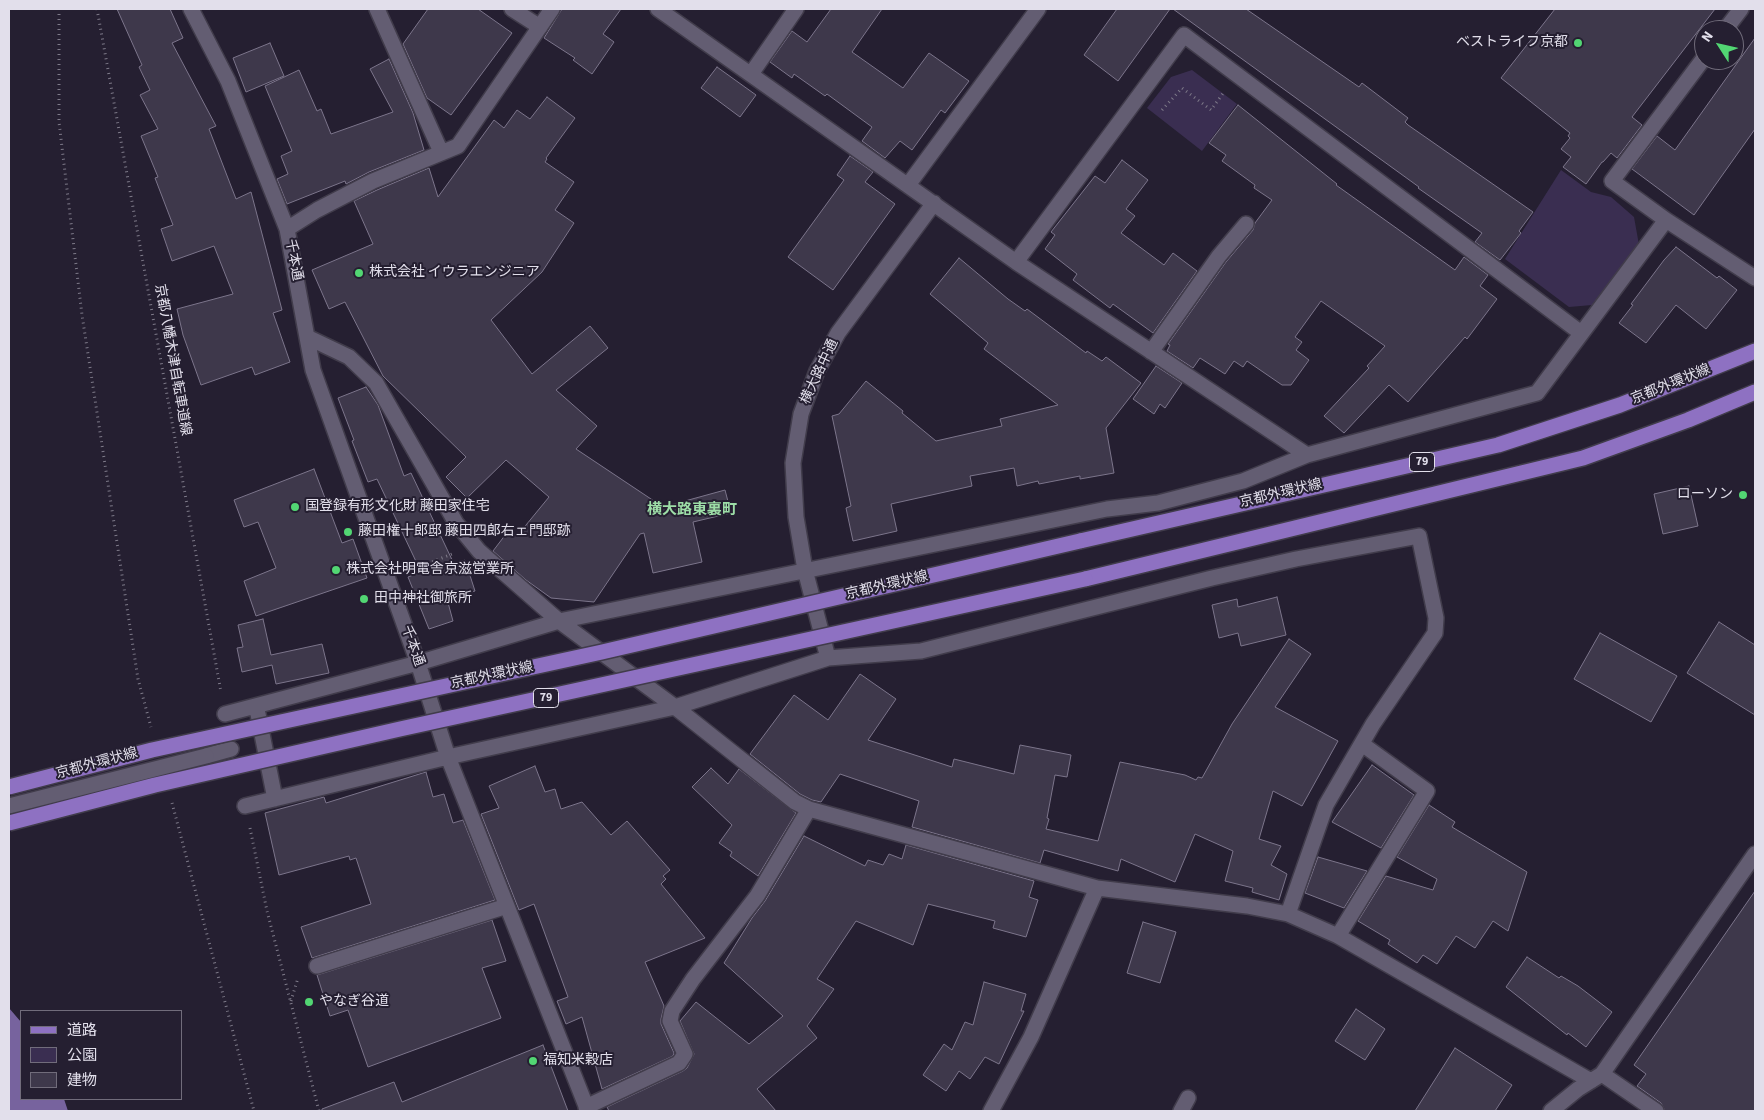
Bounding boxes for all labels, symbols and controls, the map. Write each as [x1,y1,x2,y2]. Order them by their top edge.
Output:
north arrow [1694,20,1744,70]
text: N [1697,27,1718,47]
place label: ベストライフ京都 [1456,35,1568,51]
marker: ベストライフ京都 [1572,37,1584,49]
street label: 千本通 [281,238,305,282]
place label: 株式会社 イウラエンジニア [369,265,540,281]
marker: 株式会社 イウラエンジニア [353,267,365,279]
street label: 京都八幡木津自転車道線 [150,283,194,437]
street label: 横大路中通 [798,337,842,407]
street label: 京都外環状線 [1629,361,1713,409]
road number: 79 [1410,452,1434,472]
street label: 京都外環状線 [1238,476,1324,512]
place label: ローソン [1677,487,1733,503]
marker: ローソン [1737,489,1749,501]
place label: 国登録有形文化財 藤田家住宅 [305,499,490,515]
marker: 国登録有形文化財 藤田家住宅 [289,501,301,513]
district label: 横大路東裏町 [647,502,737,520]
place label: 藤田権十郎邸 藤田四郎右ェ門邸跡 [358,524,571,540]
marker: 藤田権十郎邸 藤田四郎右ェ門邸跡 [342,526,354,538]
place label: 株式会社明電舎京滋営業所 [346,562,514,578]
marker: 株式会社明電舎京滋営業所 [330,564,342,576]
street label: 京都外環状線 [844,568,930,604]
place label: 田中神社御旅所 [374,591,472,607]
marker: 田中神社御旅所 [358,593,370,605]
street label: 千本通 [397,623,427,669]
street label: 京都外環状線 [449,659,535,693]
road number: 79 [534,688,558,708]
street label: 京都外環状線 [54,745,140,783]
place label: やなぎ谷道 [319,994,389,1010]
marker: やなぎ谷道 [303,996,315,1008]
legend [20,1010,182,1100]
text: 道路 [67,1020,97,1041]
text: 公園 [67,1045,97,1066]
place label: 福知米穀店 [543,1053,613,1069]
marker: 福知米穀店 [527,1055,539,1067]
text: 建物 [67,1070,97,1091]

